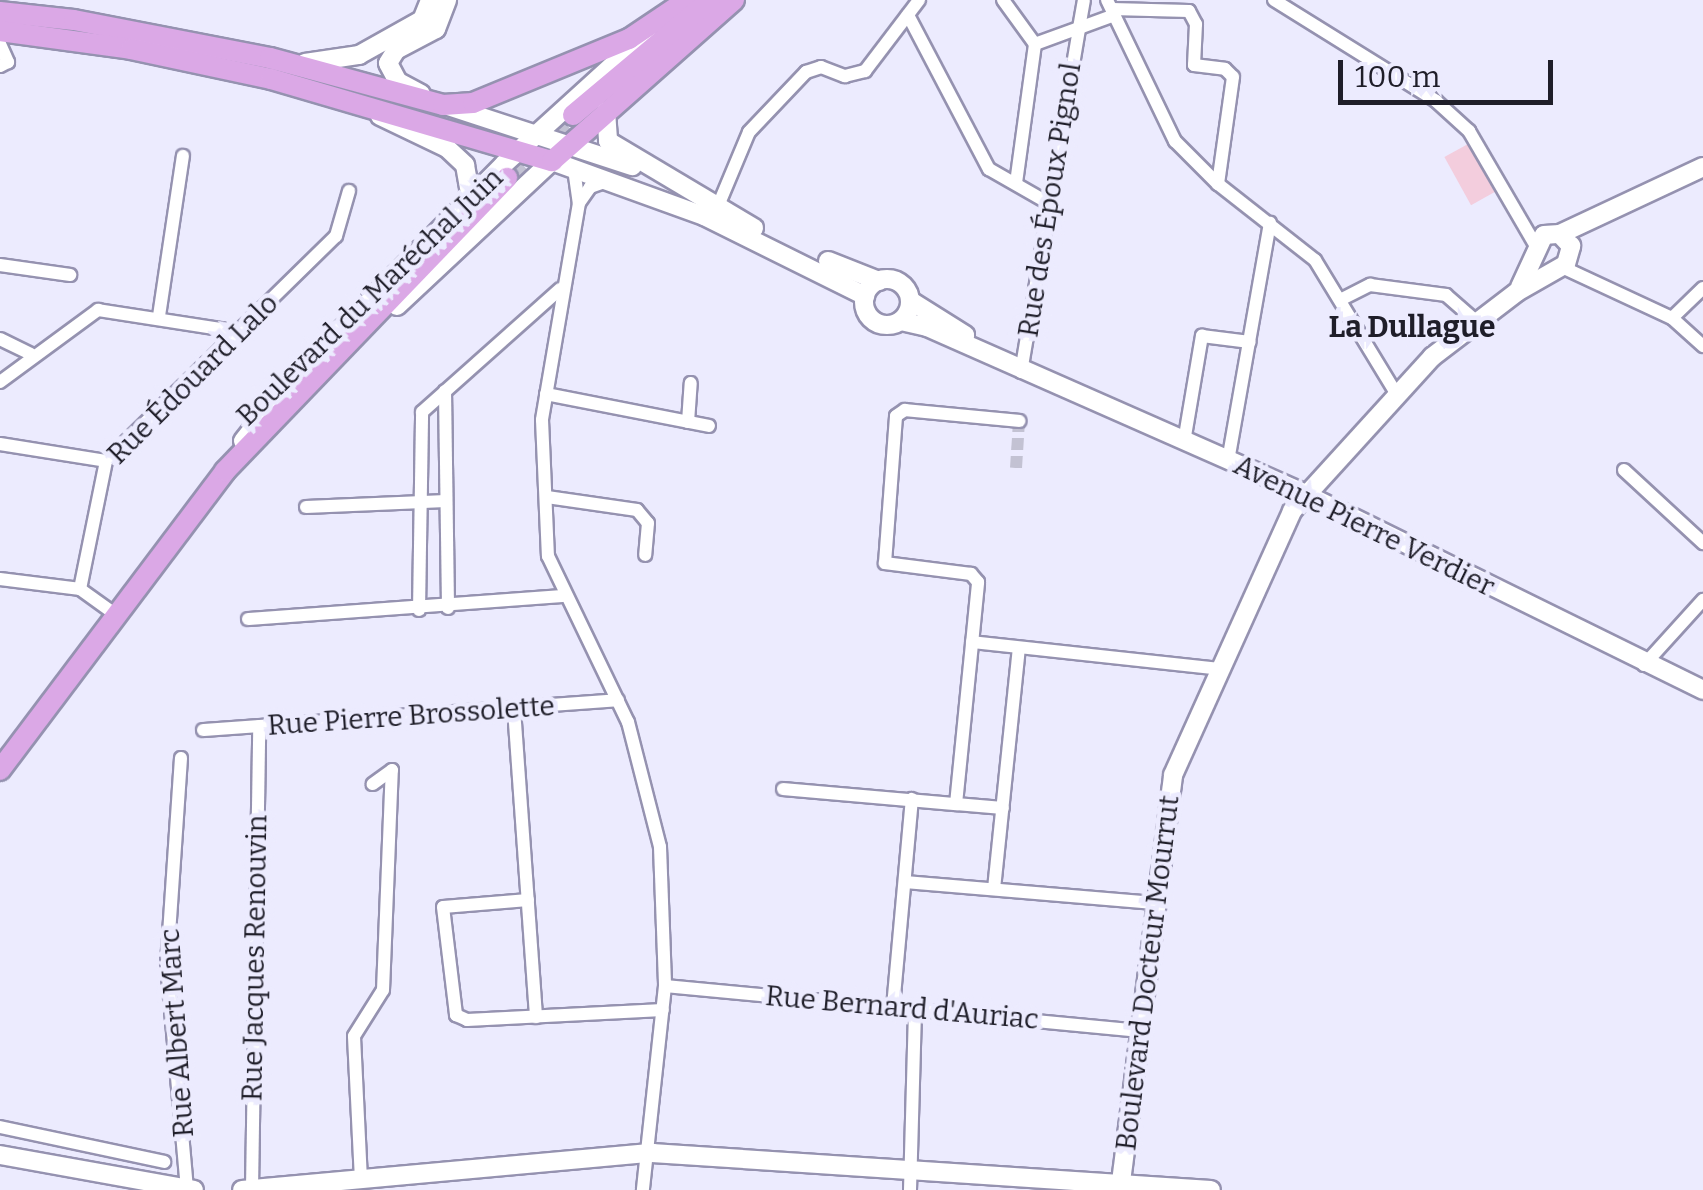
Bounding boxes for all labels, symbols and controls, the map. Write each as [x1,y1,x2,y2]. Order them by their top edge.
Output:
scale bar [1343,40,1558,102]
text: 100 m [1355,59,1440,95]
street label: Rue des Époux Pignol [1012,60,1088,340]
street label: Boulevard du Maréchal Juin [230,161,510,433]
street label: Rue Édouard Lalo [101,287,285,471]
district label: La Dullague [1329,309,1495,345]
street label: Avenue Pierre Verdier [1228,448,1500,604]
street label: Rue Pierre Brossolette [266,689,556,743]
street label: Boulevard Docteur Mourrut [1110,794,1186,1152]
street label: Rue Jacques Renouvin [236,814,274,1102]
street label: Rue Albert Marc [153,927,201,1139]
street label: Rue Bernard d'Auriac [764,979,1040,1037]

